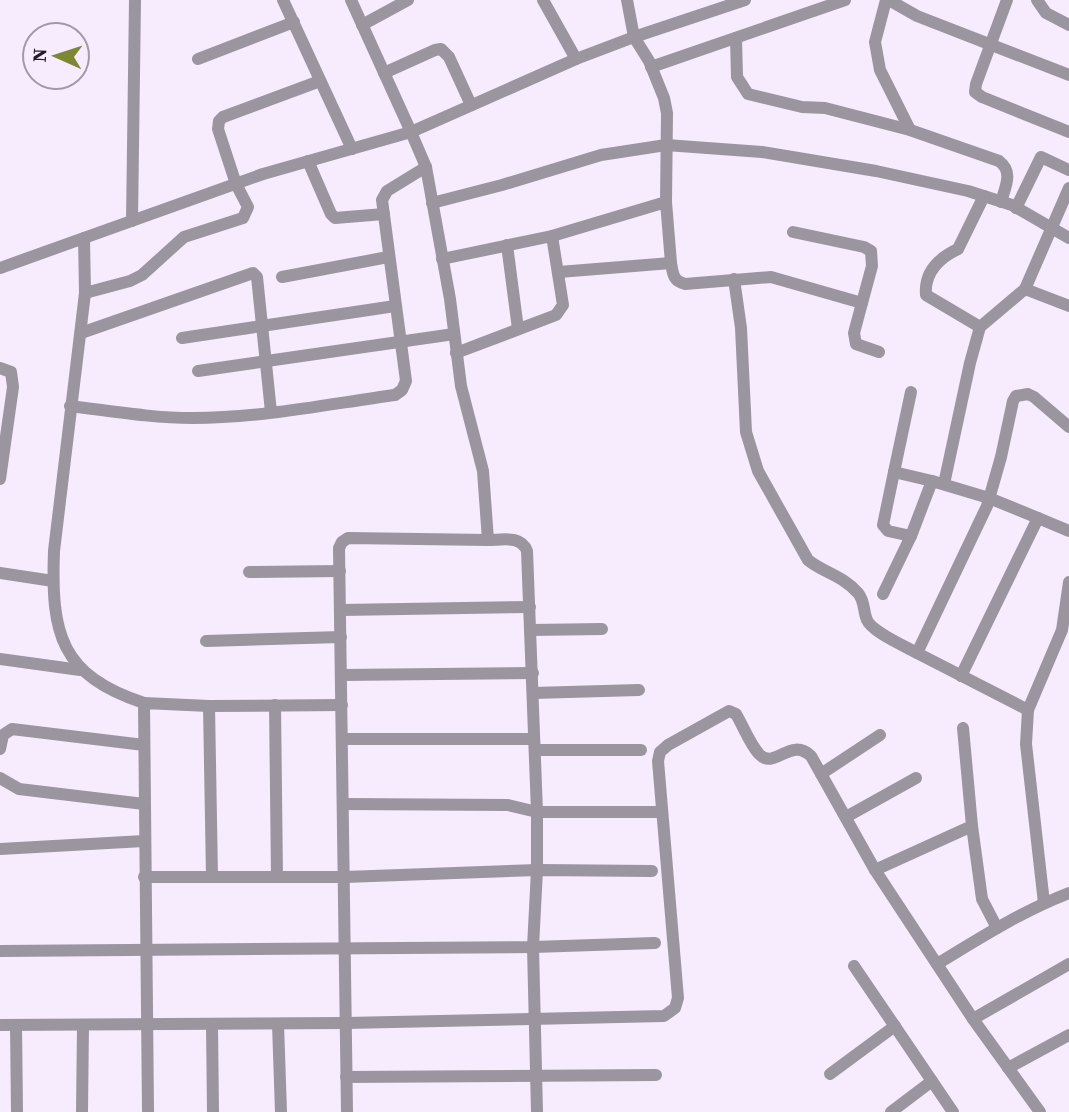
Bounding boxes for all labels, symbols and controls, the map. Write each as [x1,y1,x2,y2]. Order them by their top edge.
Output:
north arrow [21,21,91,91]
text: N [26,47,52,63]

